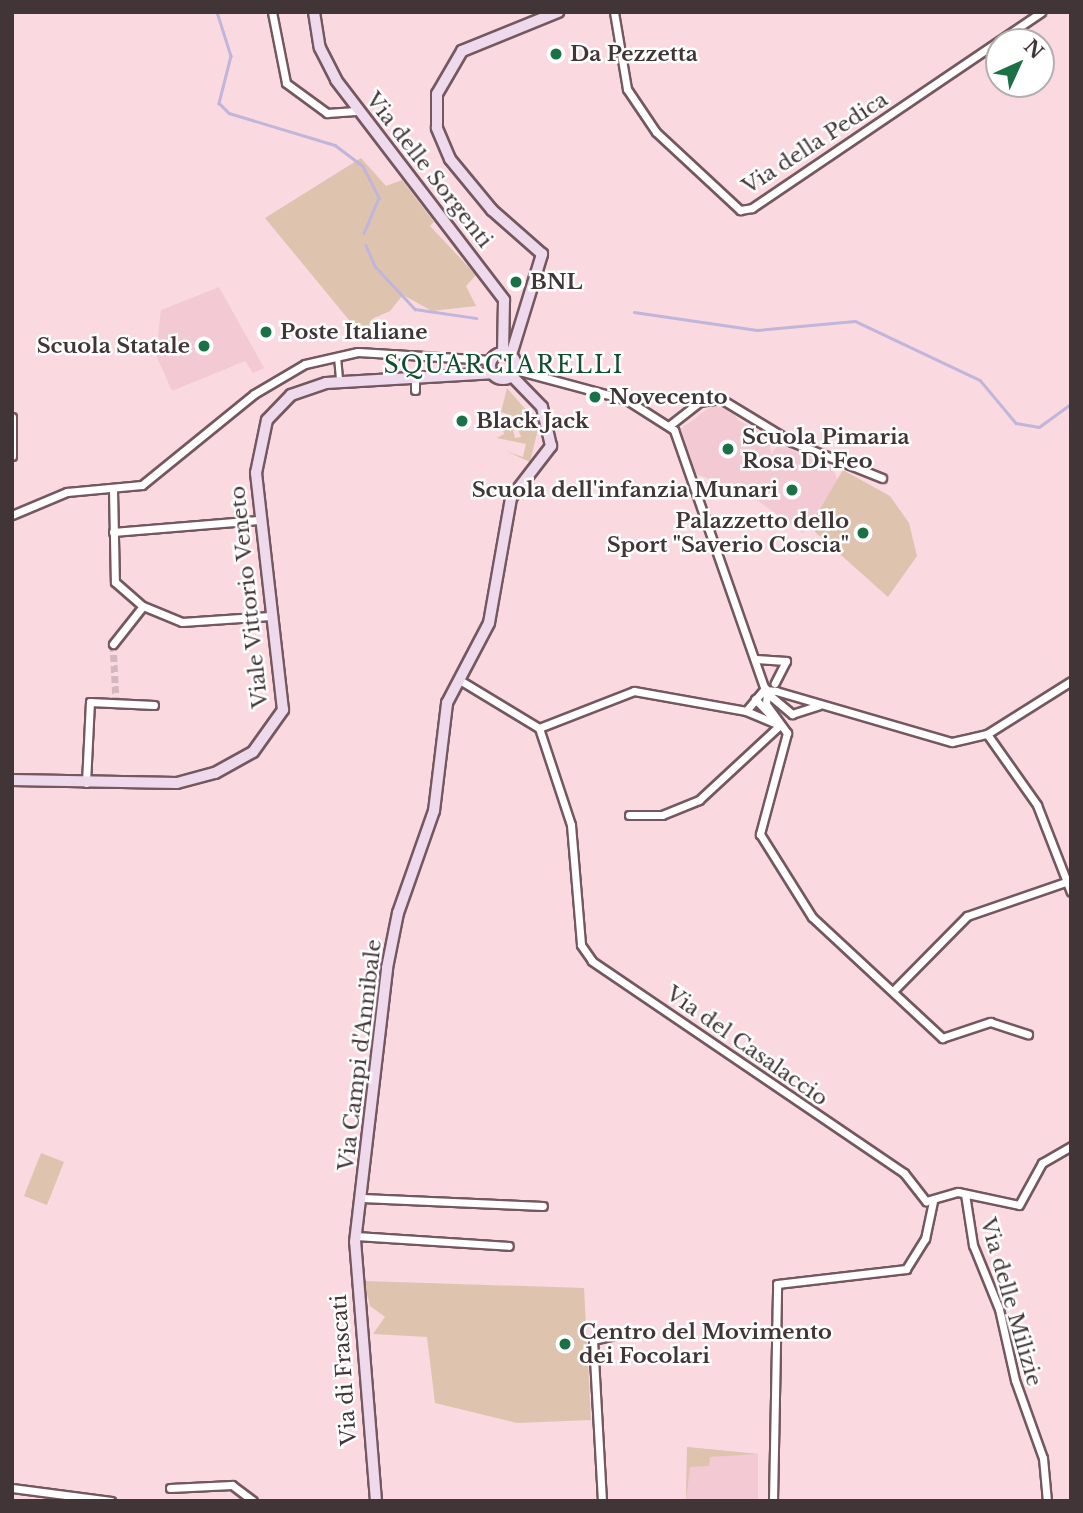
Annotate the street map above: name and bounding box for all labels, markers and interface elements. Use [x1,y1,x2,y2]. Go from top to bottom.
north arrow [985,28,1055,98]
text: N [1019,35,1048,64]
place label: Da Pezzetta [570,41,698,67]
marker: Da Pezzetta [548,46,564,62]
street label: Via delle Sorgenti [360,87,498,253]
street label: Via della Pedica [737,87,893,199]
place label: BNL [530,269,582,295]
marker: BNL [508,274,524,290]
place label: Poste Italiane [280,319,427,345]
marker: Poste Italiane [258,324,274,340]
place label: Scuola Statale [37,333,190,359]
marker: Scuola Statale [196,338,212,354]
district label: SQUARCIARELLI [385,351,623,379]
place label: Novecento [609,384,728,410]
marker: Novecento [587,389,603,405]
place label: Black Jack [476,408,589,434]
marker: Black Jack [454,413,470,429]
place label: Scuola Pimaria Rosa Di Feo [742,424,910,474]
marker: Scuola Pimaria Rosa Di Feo [720,441,736,457]
place label: Scuola dell'infanzia Munari [472,477,778,503]
marker: Scuola dell'infanzia Munari [784,482,800,498]
street label: Viale Vittorio Veneto [225,484,273,710]
place label: Palazzetto dello Sport "Saverio Coscia" [606,508,849,558]
marker: Palazzetto dello Sport "Saverio Coscia" [855,525,871,541]
street label: Via Campi d'Annibale [333,938,387,1172]
street label: Via del Casalaccio [661,981,833,1111]
street label: Via delle Milizie [975,1215,1047,1389]
street label: Via di Frascati [326,1294,362,1446]
place label: Centro del Movimento dei Focolari [579,1319,832,1369]
marker: Centro del Movimento dei Focolari [557,1336,573,1352]

